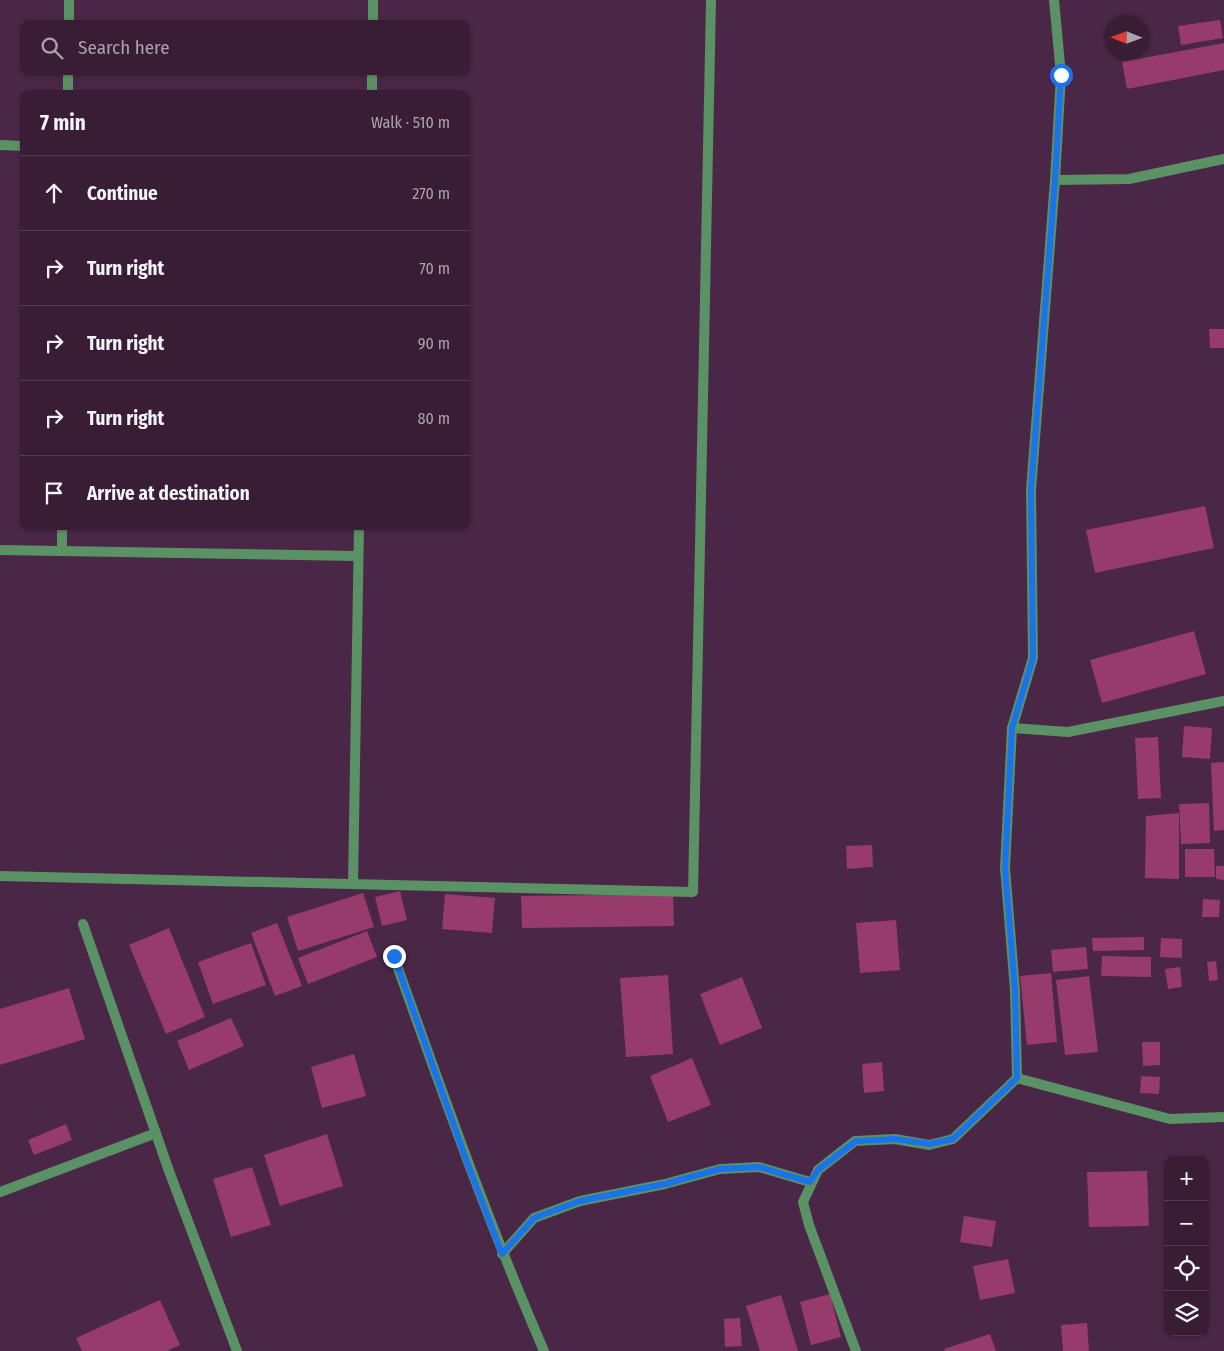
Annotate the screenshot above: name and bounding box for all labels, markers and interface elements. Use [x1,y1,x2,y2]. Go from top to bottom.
north arrow [1104,15,1149,60]
search box [20,20,470,75]
icon: search [38,34,66,62]
text: Search here [78,36,170,59]
route start [1050,64,1073,87]
text: 7 min [40,110,86,136]
text: Walk · 510 m [371,113,450,132]
icon: ahead [40,179,68,207]
text: Continue [87,182,158,205]
text: 270 m [412,184,450,203]
icon: right [40,254,68,282]
text: Turn right [87,257,164,280]
text: 70 m [419,259,450,278]
icon: right [40,329,68,357]
text: Turn right [87,332,164,355]
text: 90 m [418,334,450,353]
icon: right [40,404,68,432]
text: Turn right [87,407,164,430]
text: 80 m [418,409,450,428]
icon: arrive [40,479,68,507]
text: Arrive at destination [87,482,250,505]
route end [383,945,406,968]
map controls [1164,1156,1209,1336]
button: + [1164,1156,1209,1201]
button: − [1164,1201,1209,1246]
button: locate [1164,1246,1209,1291]
button: layers [1164,1291,1209,1336]

